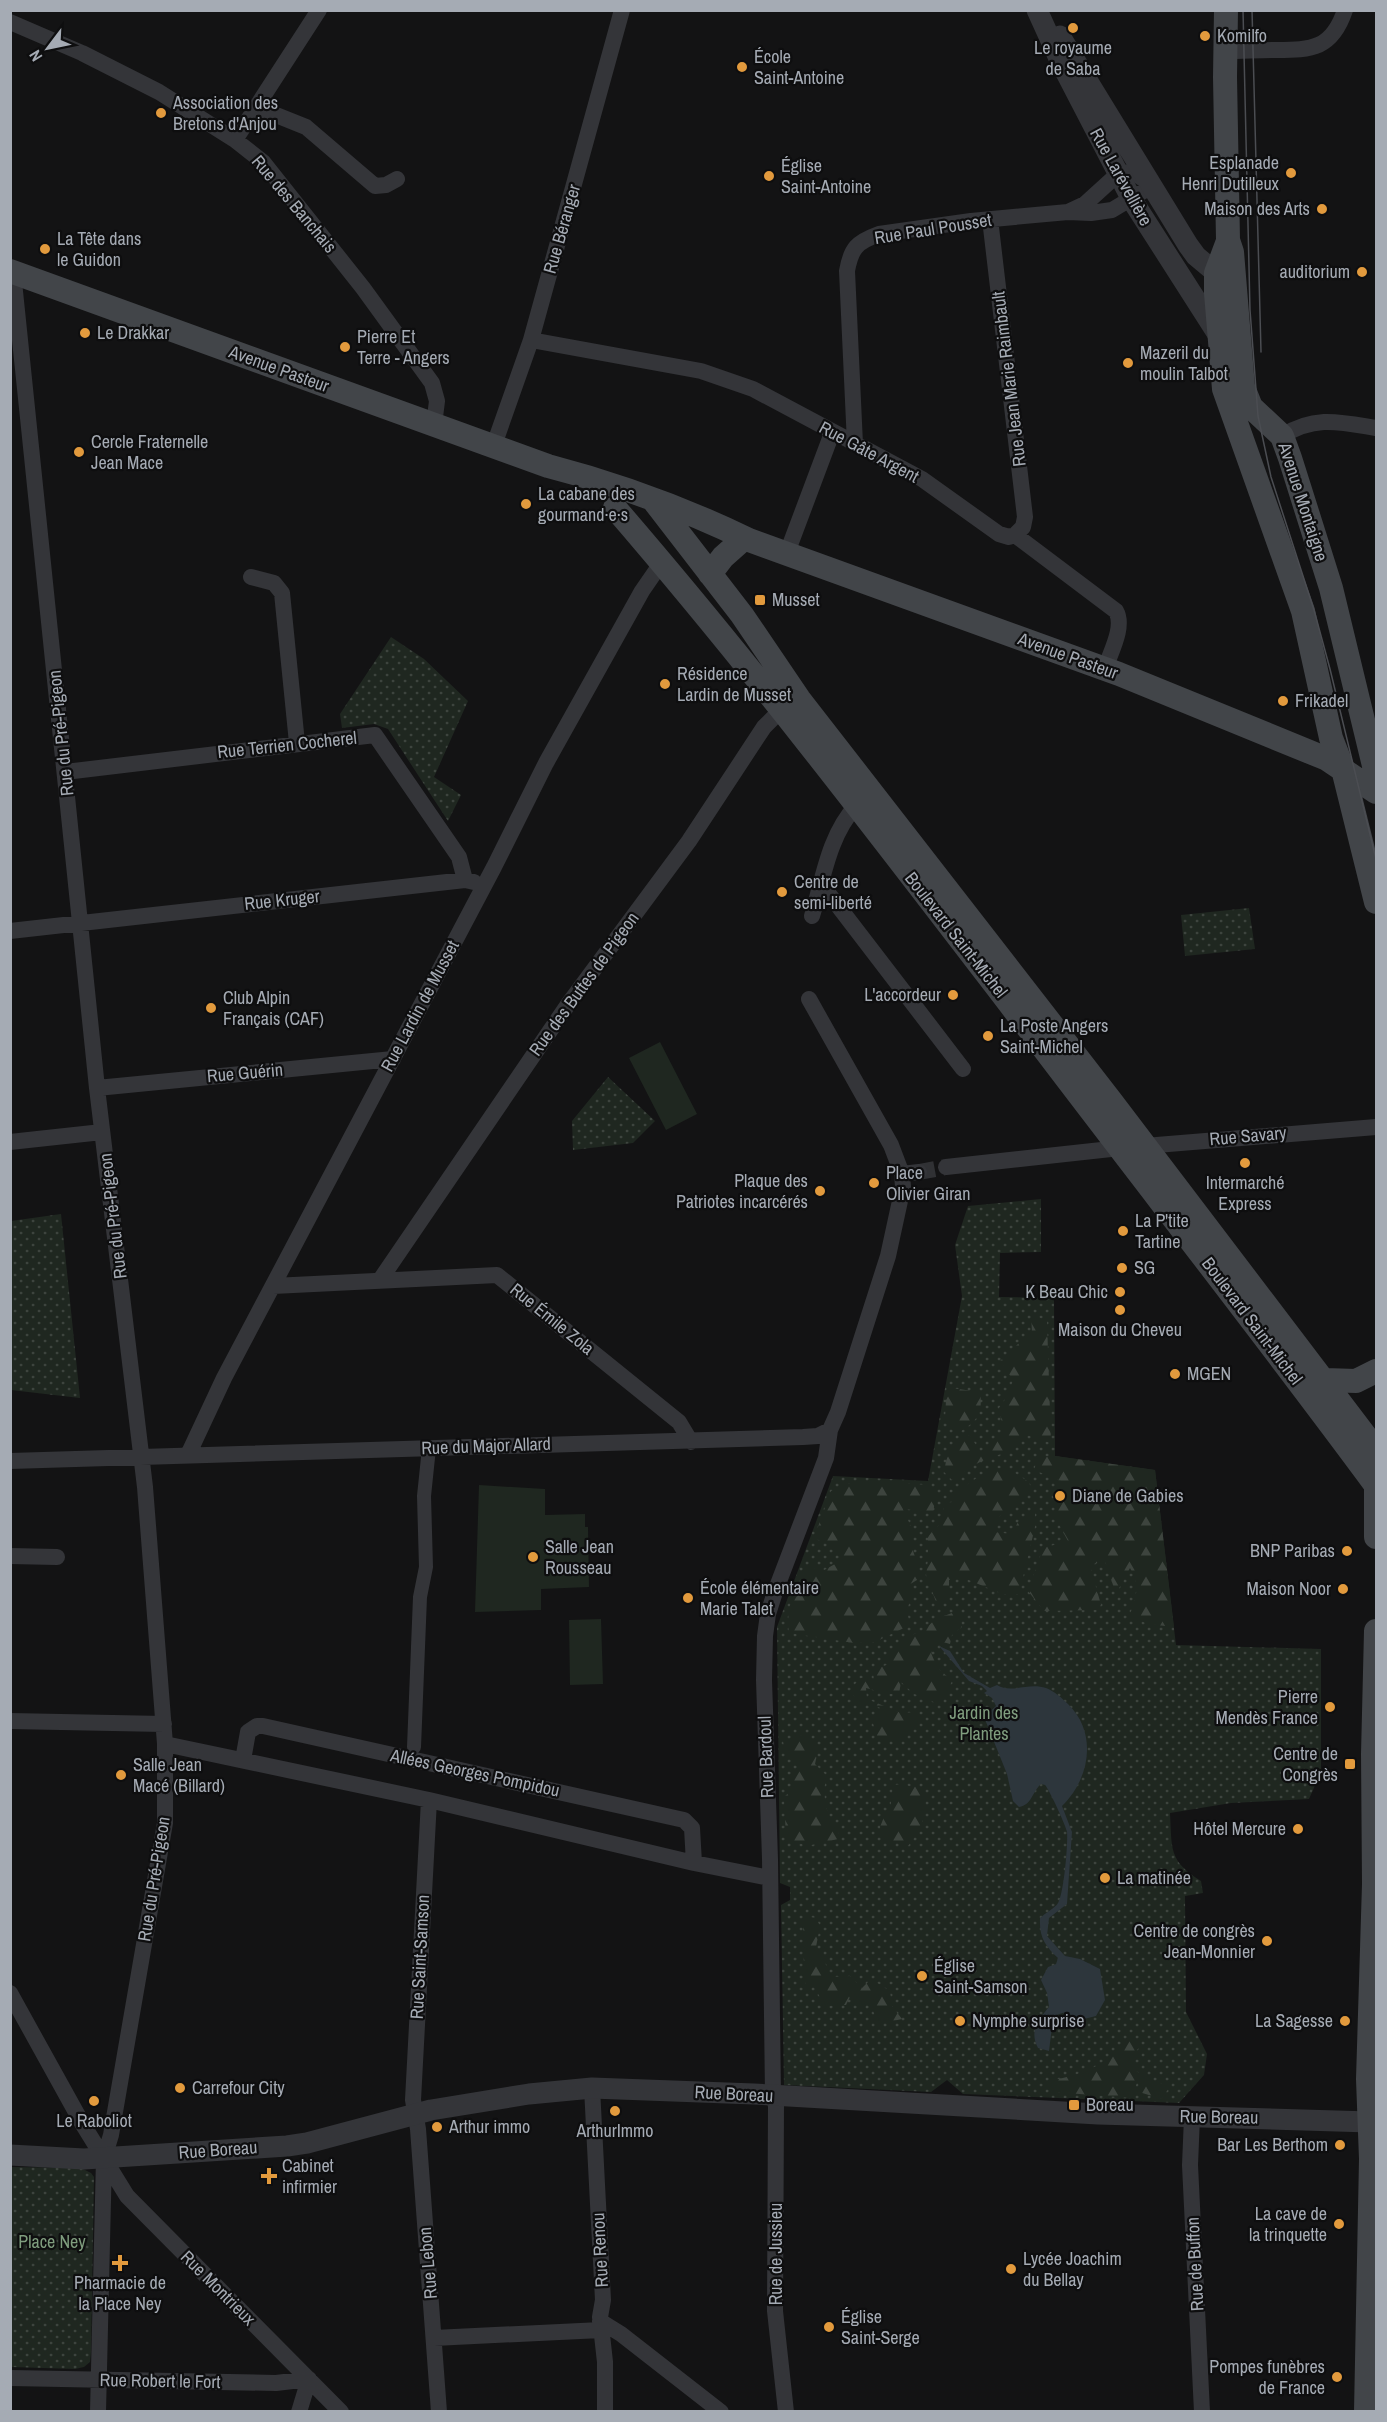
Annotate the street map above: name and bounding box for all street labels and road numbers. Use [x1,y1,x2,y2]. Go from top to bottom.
street label: Rue Larévellière [1084,123,1159,230]
street label: Rue des Banchais [246,149,343,258]
street label: Rue Béranger [537,181,586,276]
street label: Rue Paul Pousset [873,207,993,250]
street label: Rue Jean Marie Raimbault [985,290,1032,468]
street label: Avenue Pasteur [225,339,333,398]
street label: Rue Gâte Argent [815,415,924,488]
street label: Avenue Montaigne [1272,438,1334,565]
street label: Avenue Pasteur [1014,626,1122,685]
street label: Rue du Pré-Pigeon [41,669,80,797]
street label: Rue Terrien Cocherel [216,725,358,764]
street label: Boulevard Saint-Michel [899,867,1013,1003]
street label: Rue Kruger [243,883,321,916]
street label: Rue des Buttes de Pigeon [523,907,644,1061]
street label: Rue Lardin de Musset [374,936,465,1076]
street label: Rue Guérin [206,1057,284,1088]
street label: Rue Savary [1208,1120,1288,1151]
street label: Rue du Pré-Pigeon [92,1152,133,1280]
street label: Boulevard Saint-Michel [1196,1252,1309,1389]
street label: Rue Émile Zola [505,1277,600,1360]
street label: Rue du Major Allard [421,1431,551,1460]
street label: Rue Bardoul [752,1716,779,1798]
street label: Allées Georges Pompidou [387,1742,562,1803]
street label: Rue du Pré-Pigeon [131,1815,176,1943]
street label: Rue Saint-Samson [404,1894,435,2020]
street label: Rue Boreau [694,2079,774,2108]
street label: Rue Boreau [1179,2103,1259,2130]
street label: Rue Boreau [178,2134,258,2165]
street label: Rue de Jussieu [763,2203,788,2305]
street label: Rue Renou [585,2212,614,2288]
street label: Rue de Buffon [1180,2216,1209,2312]
street label: Rue Lebon [412,2226,443,2300]
street label: Rue Montrieux [175,2245,262,2331]
street label: Rue Robert le Fort [99,2367,221,2394]

